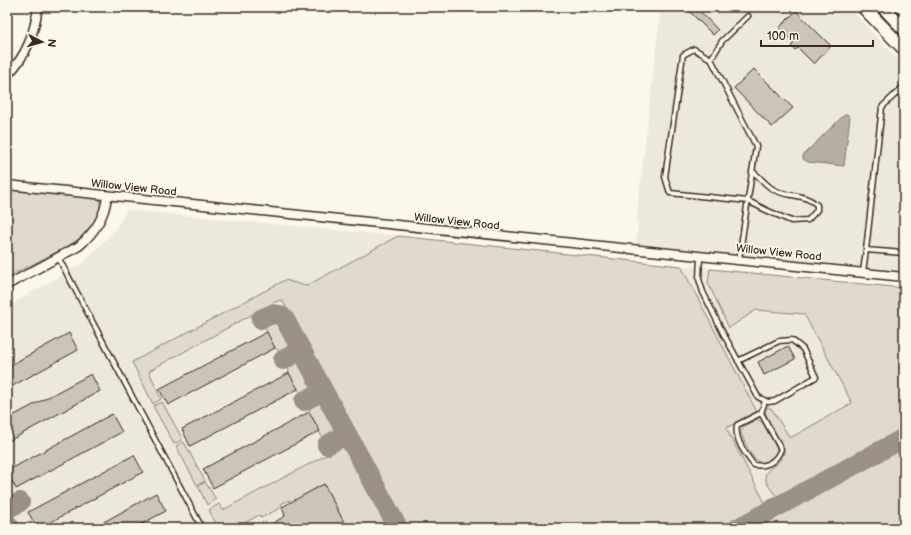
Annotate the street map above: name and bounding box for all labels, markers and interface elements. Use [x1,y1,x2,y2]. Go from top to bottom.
north arrow [22,22,62,62]
scale bar [761,22,873,48]
text: 100 m [767,29,799,44]
text: N [45,38,58,48]
street label: Willow View Road [91,177,177,198]
street label: Willow View Road [414,211,500,232]
street label: Willow View Road [736,242,822,263]

